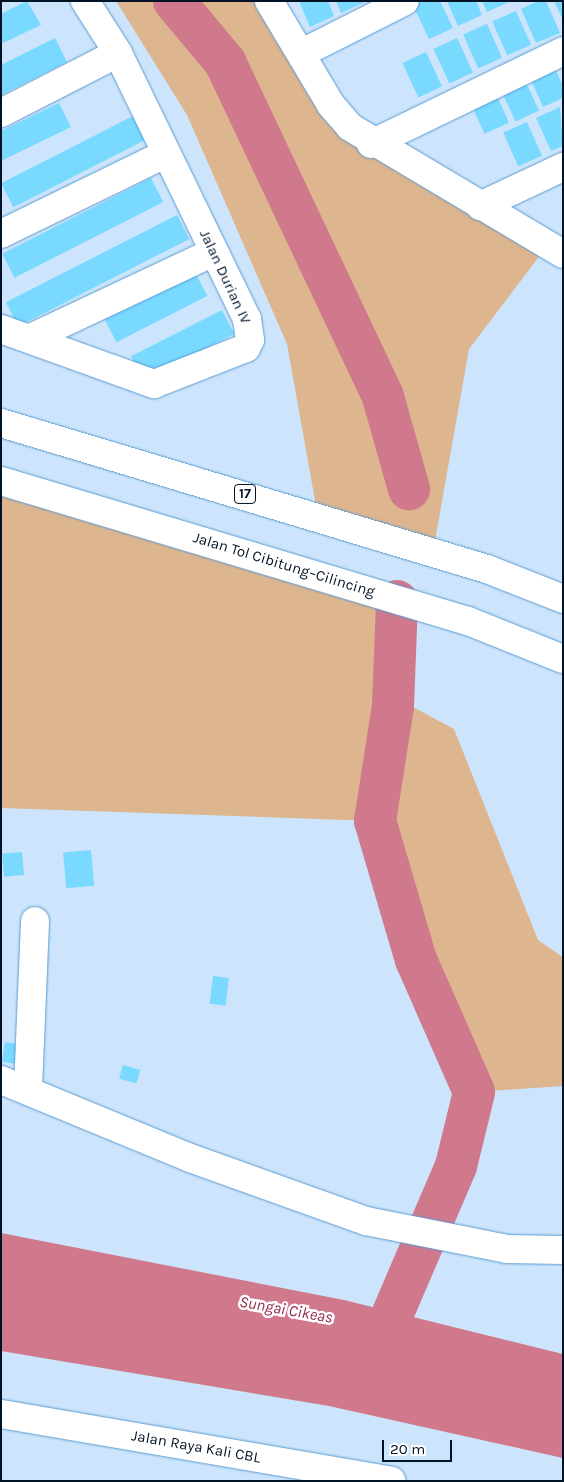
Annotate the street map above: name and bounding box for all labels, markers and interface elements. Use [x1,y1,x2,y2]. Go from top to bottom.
street label: Jalan Durian IV [195,227,255,327]
road number: 17 [234,482,256,506]
street label: Jalan Tol Cibitung–Cilincing [191,529,377,601]
water label: Sungai Cikeas [238,1292,334,1328]
street label: Jalan Raya Kali CBL [130,1427,262,1467]
scale bar [384,1430,454,1462]
text: 20 m [390,1440,425,1458]

